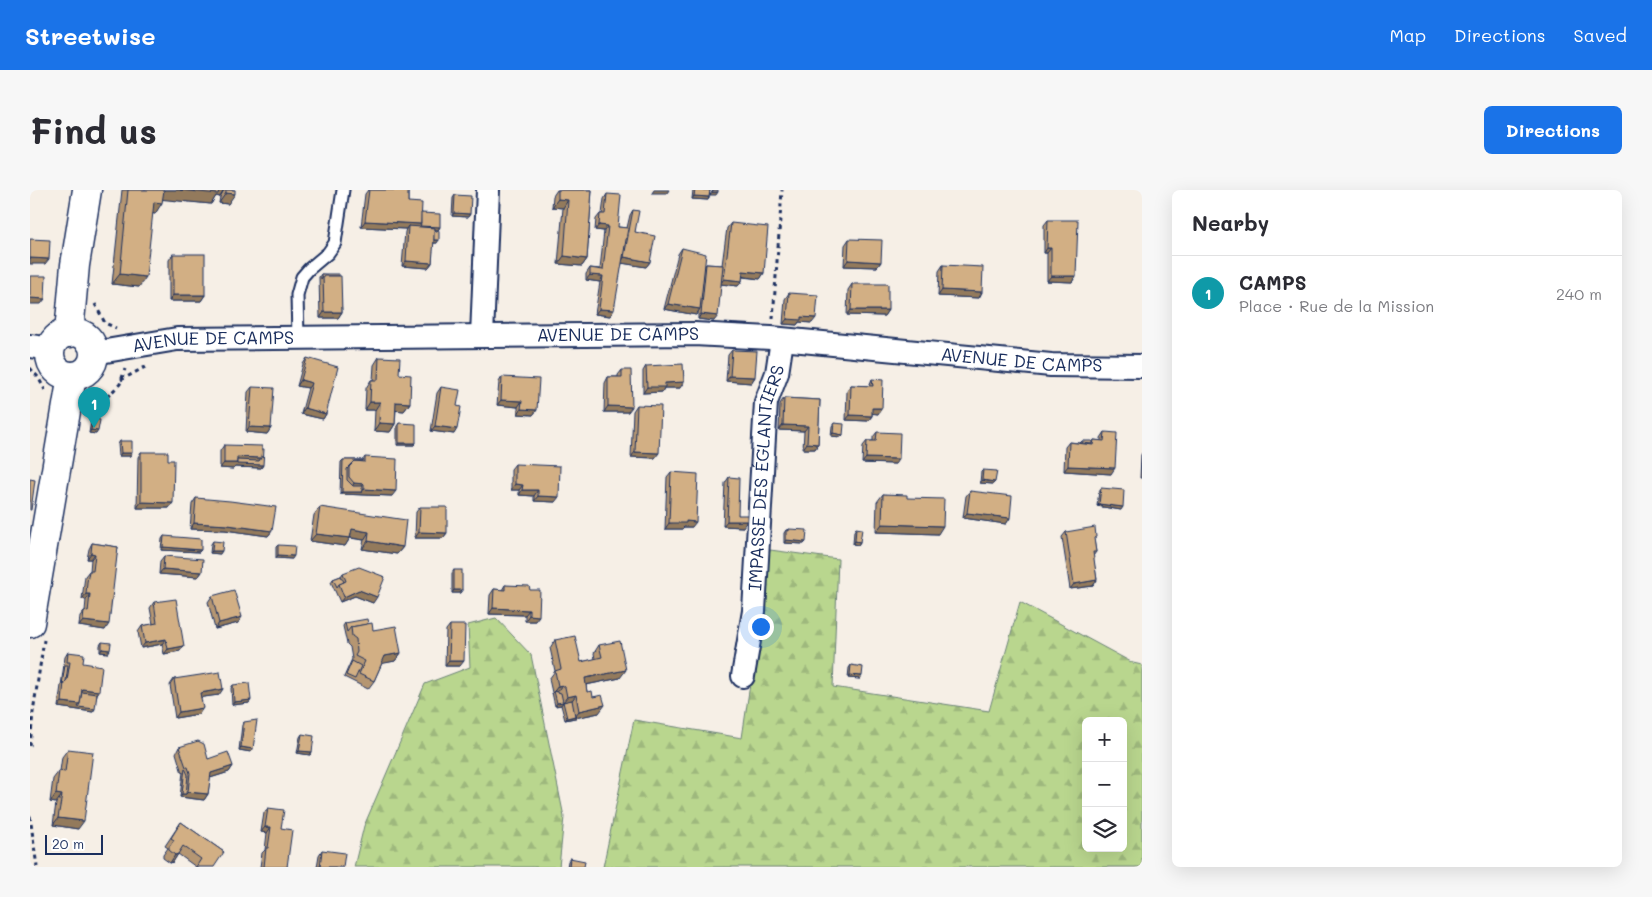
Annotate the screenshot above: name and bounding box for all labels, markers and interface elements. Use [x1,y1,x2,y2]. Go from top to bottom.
text: Streetwise [25,20,155,51]
text: Map [1389,23,1426,47]
text: Directions [1454,23,1546,47]
text: Saved [1574,23,1627,47]
button: Directions [1484,106,1622,154]
text: Find us [30,107,157,153]
text: Nearby [1192,209,1269,236]
text: CAMPS [1239,270,1307,295]
text: 1 [1204,283,1212,304]
text: 240 m [1556,283,1602,304]
text: Place · Rue de la Mission [1239,295,1434,316]
street label: AVENUE DE CAMPS [536,321,699,347]
street label: AVENUE DE CAMPS [130,325,294,357]
street label: AVENUE DE CAMPS [940,341,1103,377]
street label: IMPASSE DES ÉGLANTIERS [742,363,789,592]
pin: 1 [78,387,110,428]
your location [748,614,774,640]
map controls [1082,717,1127,852]
button: + [1082,717,1127,762]
button: − [1082,762,1127,807]
button: layers [1082,807,1127,852]
scale bar [45,832,102,855]
text: 20 m [52,834,84,853]

